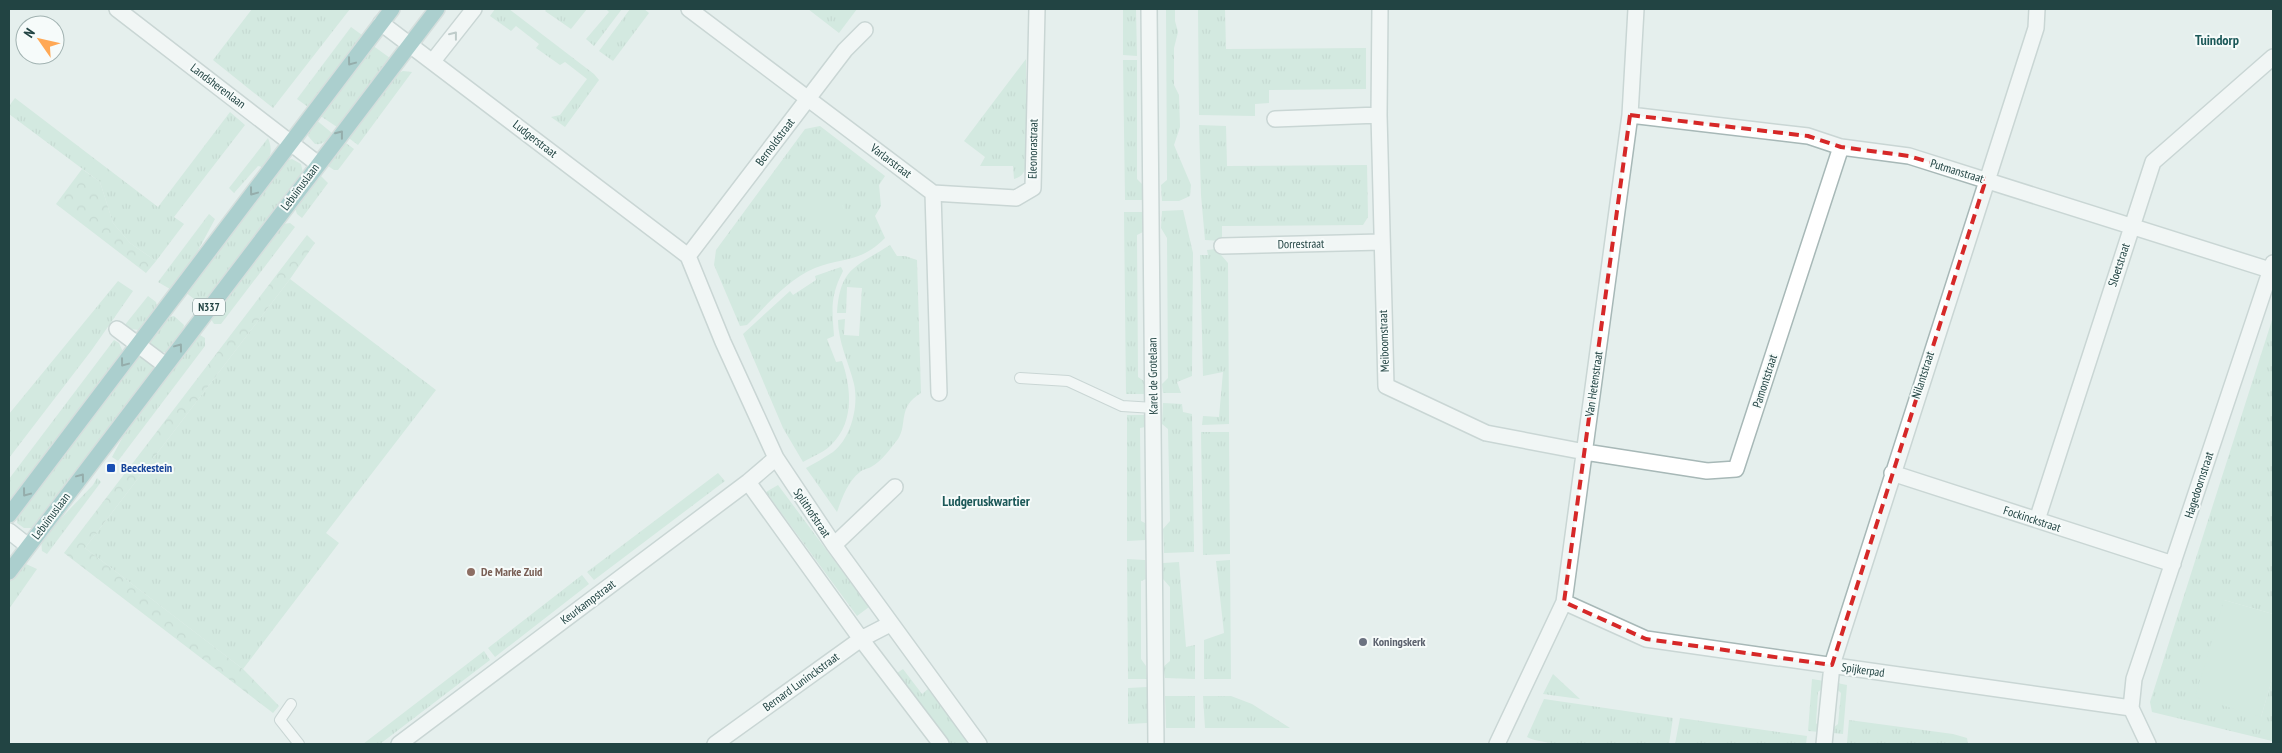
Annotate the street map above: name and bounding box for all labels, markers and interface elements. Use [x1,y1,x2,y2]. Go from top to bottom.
north arrow [15,15,65,65]
text: N [20,25,39,41]
district label: Tuindorp [2195,31,2239,49]
one-way arrow [448,32,456,41]
one-way arrow [349,56,357,65]
street label: Landsherenlaan [188,60,249,111]
street label: Bernoldstraat [752,114,798,169]
street label: Ludgerstraat [510,117,561,161]
street label: Eleonorastraat [1024,118,1041,179]
one-way arrow [335,131,343,140]
street label: Varlarstraat [867,140,915,181]
street label: Putmanstraat [1929,155,1986,186]
street label: Lebuïnuslaan [277,160,322,213]
one-way arrow [251,186,259,195]
street label: Dorrestraat [1278,236,1325,251]
street label: Sloetstraat [2104,241,2133,289]
road number: N337 [193,298,225,316]
street label: Meiboomstraat [1375,309,1392,372]
street label: Karel de Grotelaan [1144,337,1161,415]
one-way arrow [173,344,181,353]
street label: Nilantstraat [1908,349,1937,400]
street label: Van Hetenstraat [1581,350,1606,419]
street label: Pamontstraat [1749,352,1780,409]
one-way arrow [121,357,129,366]
street label: Hagedoornstraat [2181,449,2217,520]
place label: Beeckestein [121,460,172,475]
marker: Beeckestein [105,462,117,474]
one-way arrow [75,474,83,483]
street label: Splithofstraat [791,485,835,541]
one-way arrow [23,487,31,496]
street label: Lebuïnuslaan [28,489,73,542]
district label: Ludgeruskwartier [942,492,1031,510]
street label: Fockinckstraat [2002,502,2063,535]
place label: De Marke Zuid [481,564,542,579]
marker: De Marke Zuid [465,566,477,578]
street label: Keurkampstraat [557,576,619,627]
place label: Koningskerk [1373,634,1426,649]
marker: Koningskerk [1357,636,1369,648]
street label: Bernard Luninckstraat [760,648,842,714]
street label: Spijkerpad [1840,659,1886,680]

